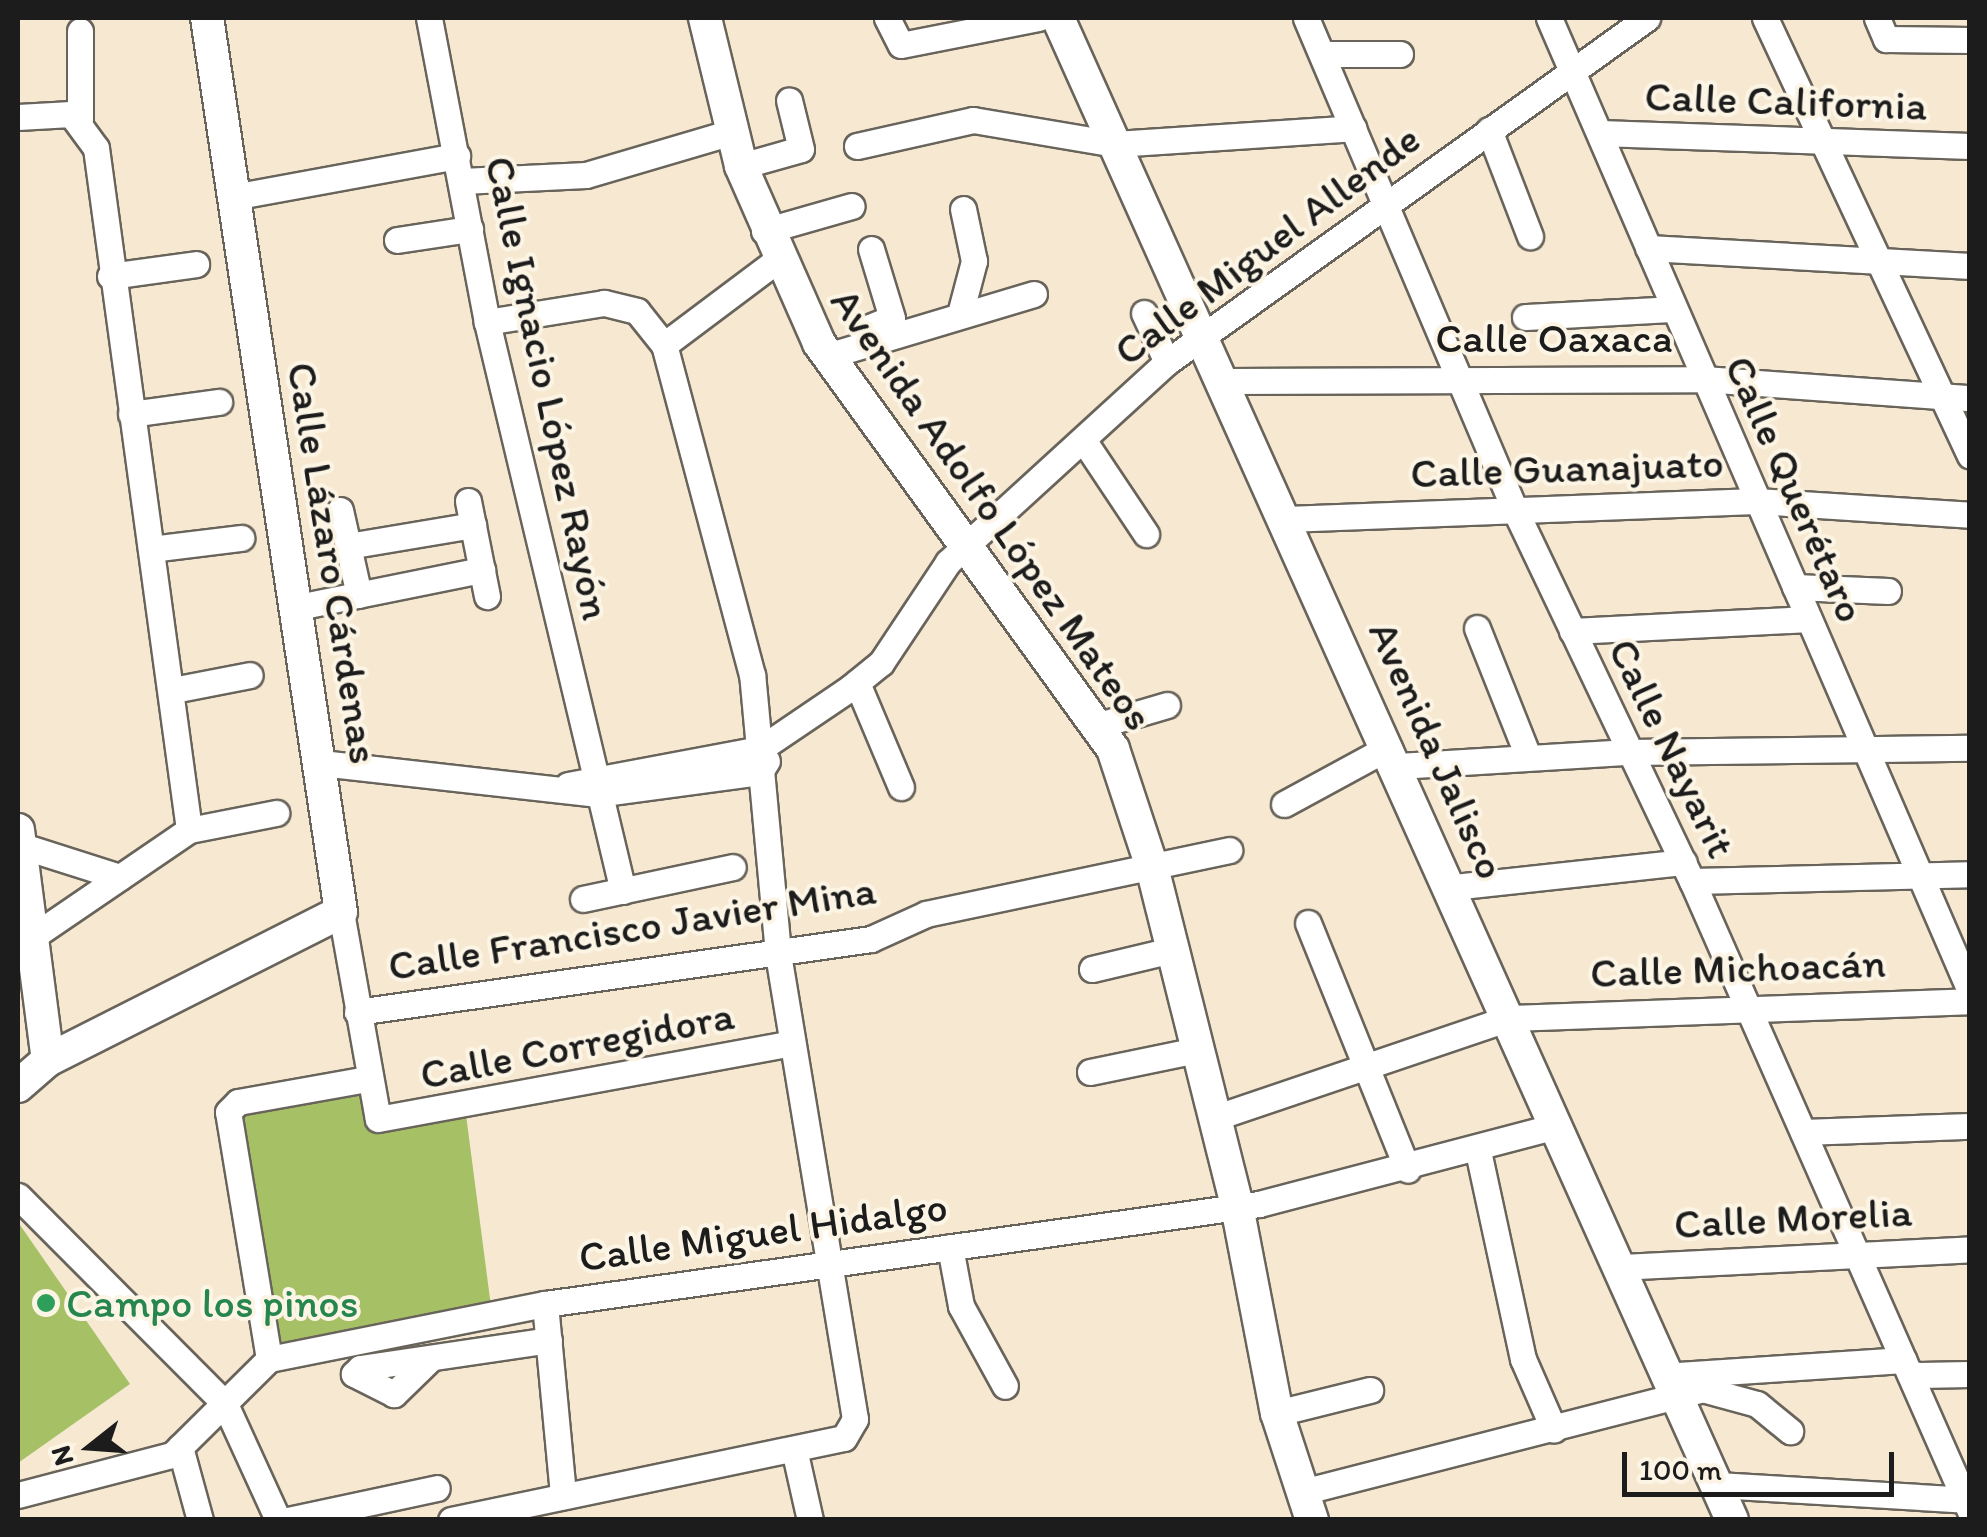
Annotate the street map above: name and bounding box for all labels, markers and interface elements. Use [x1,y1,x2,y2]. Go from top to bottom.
street label: Calle California [1644,71,1928,131]
street label: Calle Miguel Allende [1104,114,1430,376]
street label: Calle Ignacio López Rayón [475,154,621,622]
street label: Avenida Adolfo López Mateos [820,279,1164,739]
street label: Calle Oaxaca [1436,313,1672,363]
street label: Calle Querétaro [1713,347,1877,631]
street label: Calle Lázaro Cárdenas [276,359,390,767]
street label: Calle Guanajuato [1410,437,1724,499]
street label: Avenida Jalisco [1358,613,1516,887]
street label: Calle Nayarit [1598,632,1746,864]
street label: Calle Francisco Javier Mina [387,865,877,991]
street label: Calle Michoacán [1589,938,1887,998]
street label: Calle Corregidora [417,990,737,1100]
street label: Calle Miguel Hidalgo [576,1181,950,1283]
street label: Calle Morelia [1673,1187,1913,1249]
place label: Campo los pinos [66,1278,359,1328]
marker: Campo los pinos [35,1292,57,1314]
north arrow [40,1397,140,1497]
scale bar [1627,1432,1900,1494]
text: N [42,1442,80,1470]
text: 100 m [1639,1451,1722,1488]

